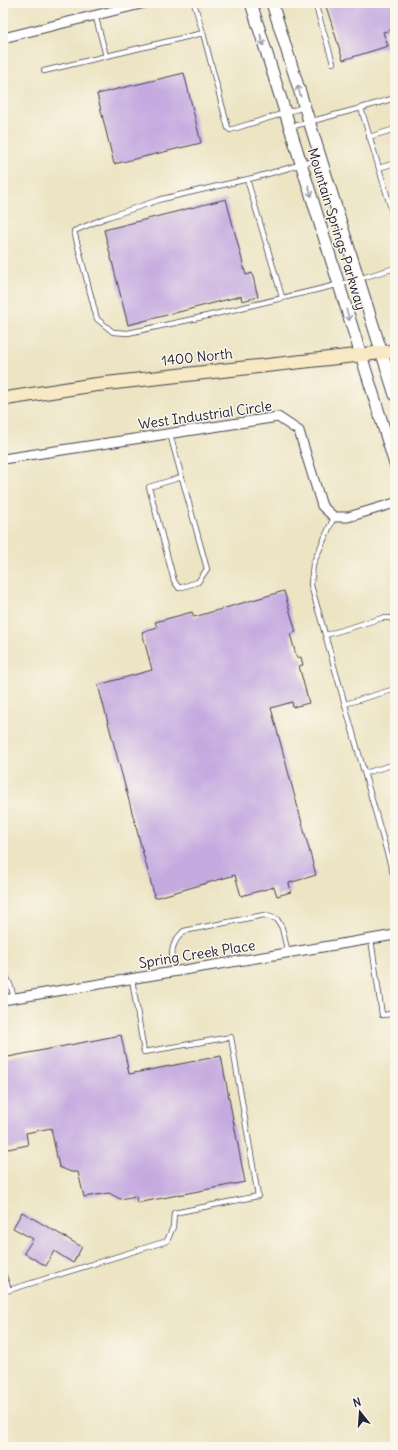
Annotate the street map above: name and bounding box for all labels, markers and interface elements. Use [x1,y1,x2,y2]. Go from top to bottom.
one-way arrow [259,34,267,46]
one-way arrow [295,84,302,97]
street label: Mountain Springs Parkway [304,146,370,312]
one-way arrow [307,184,314,197]
one-way arrow [345,309,353,321]
street label: 1400 North [161,344,233,370]
street label: West Industrial Circle [137,397,273,433]
street label: Spring Creek Place [137,936,257,972]
north arrow [340,1392,380,1432]
text: N [351,1395,363,1410]

